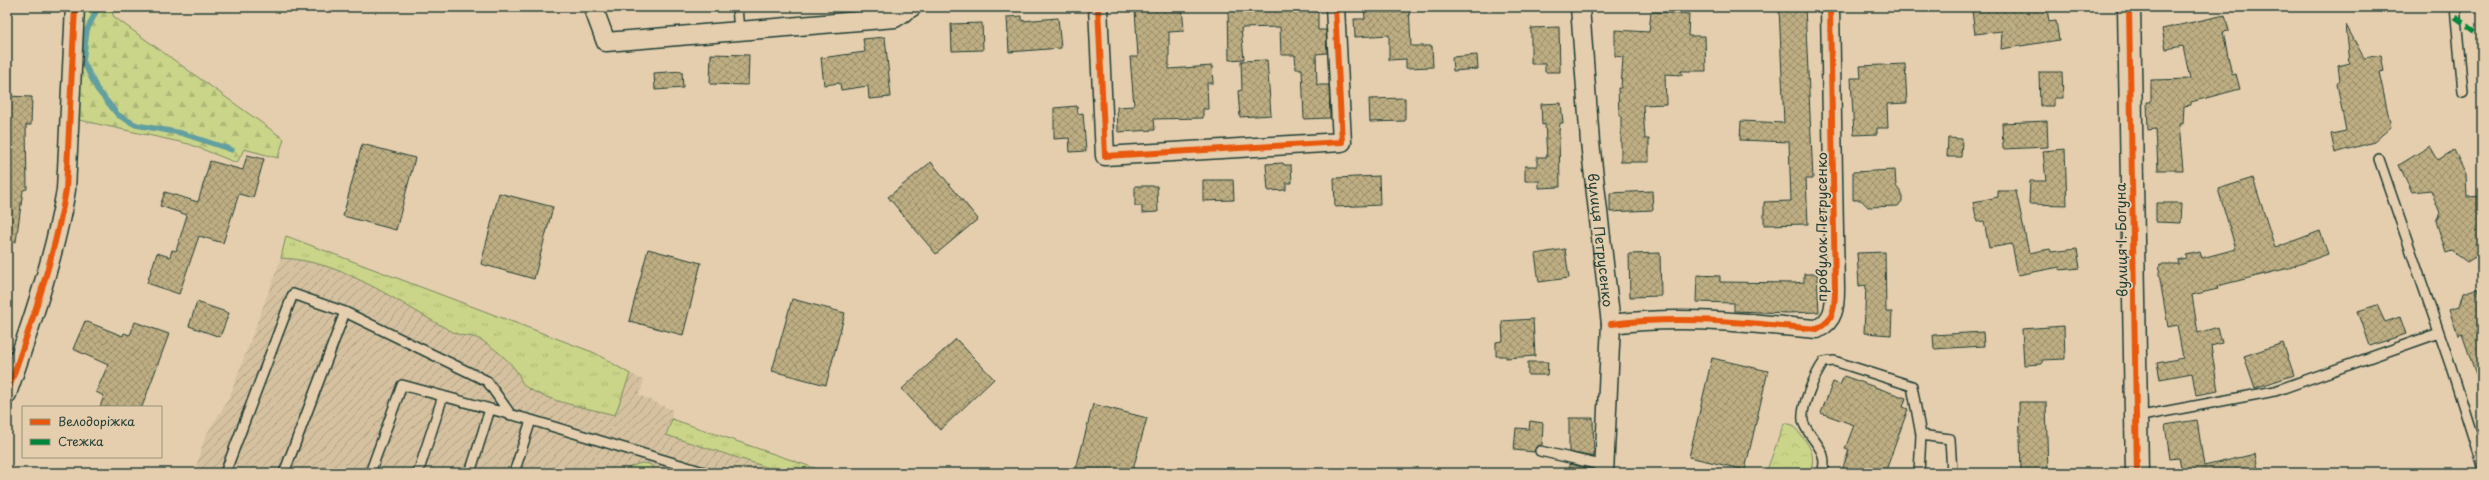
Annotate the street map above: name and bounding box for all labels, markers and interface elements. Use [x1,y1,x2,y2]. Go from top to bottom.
street label: провулок Петрусенко [1811,152,1832,302]
street label: вулиця Петрусенко [1583,172,1619,308]
street label: вулиця І. Богуна [2109,182,2132,297]
legend [22,406,162,458]
text: Велодоріжка [58,412,135,430]
text: Стежка [58,432,104,450]

